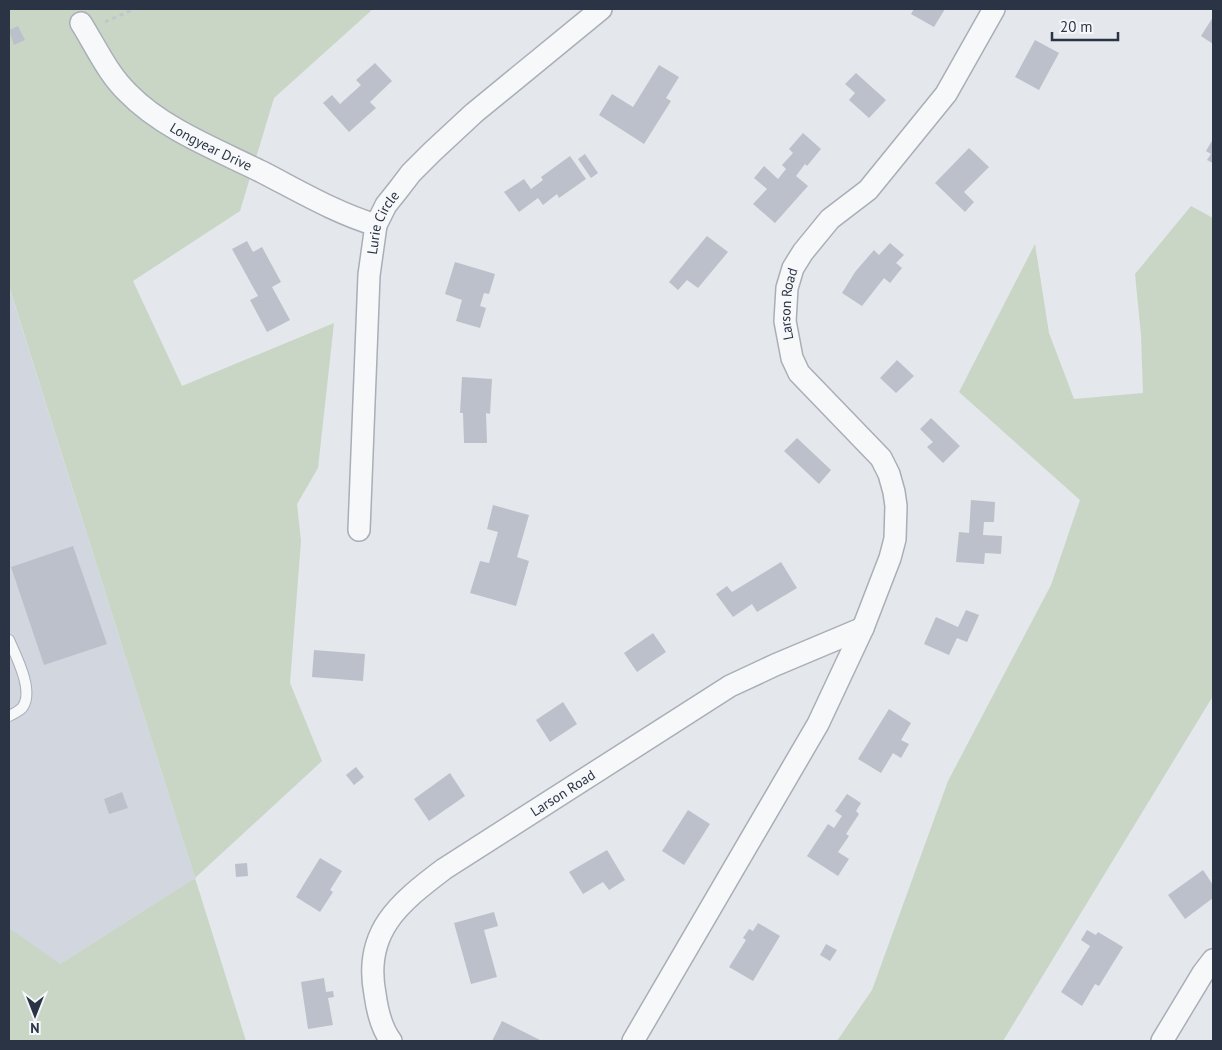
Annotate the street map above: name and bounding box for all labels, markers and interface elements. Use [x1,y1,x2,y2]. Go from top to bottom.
scale bar [1052,10,1118,42]
text: 20 m [1060,17,1093,36]
street label: Longyear Drive [167,119,255,175]
street label: Lurie Circle [363,187,403,256]
street label: Larson Road [776,266,802,342]
street label: Larson Road [527,766,598,820]
north arrow [10,990,60,1040]
text: N [30,1019,40,1037]

